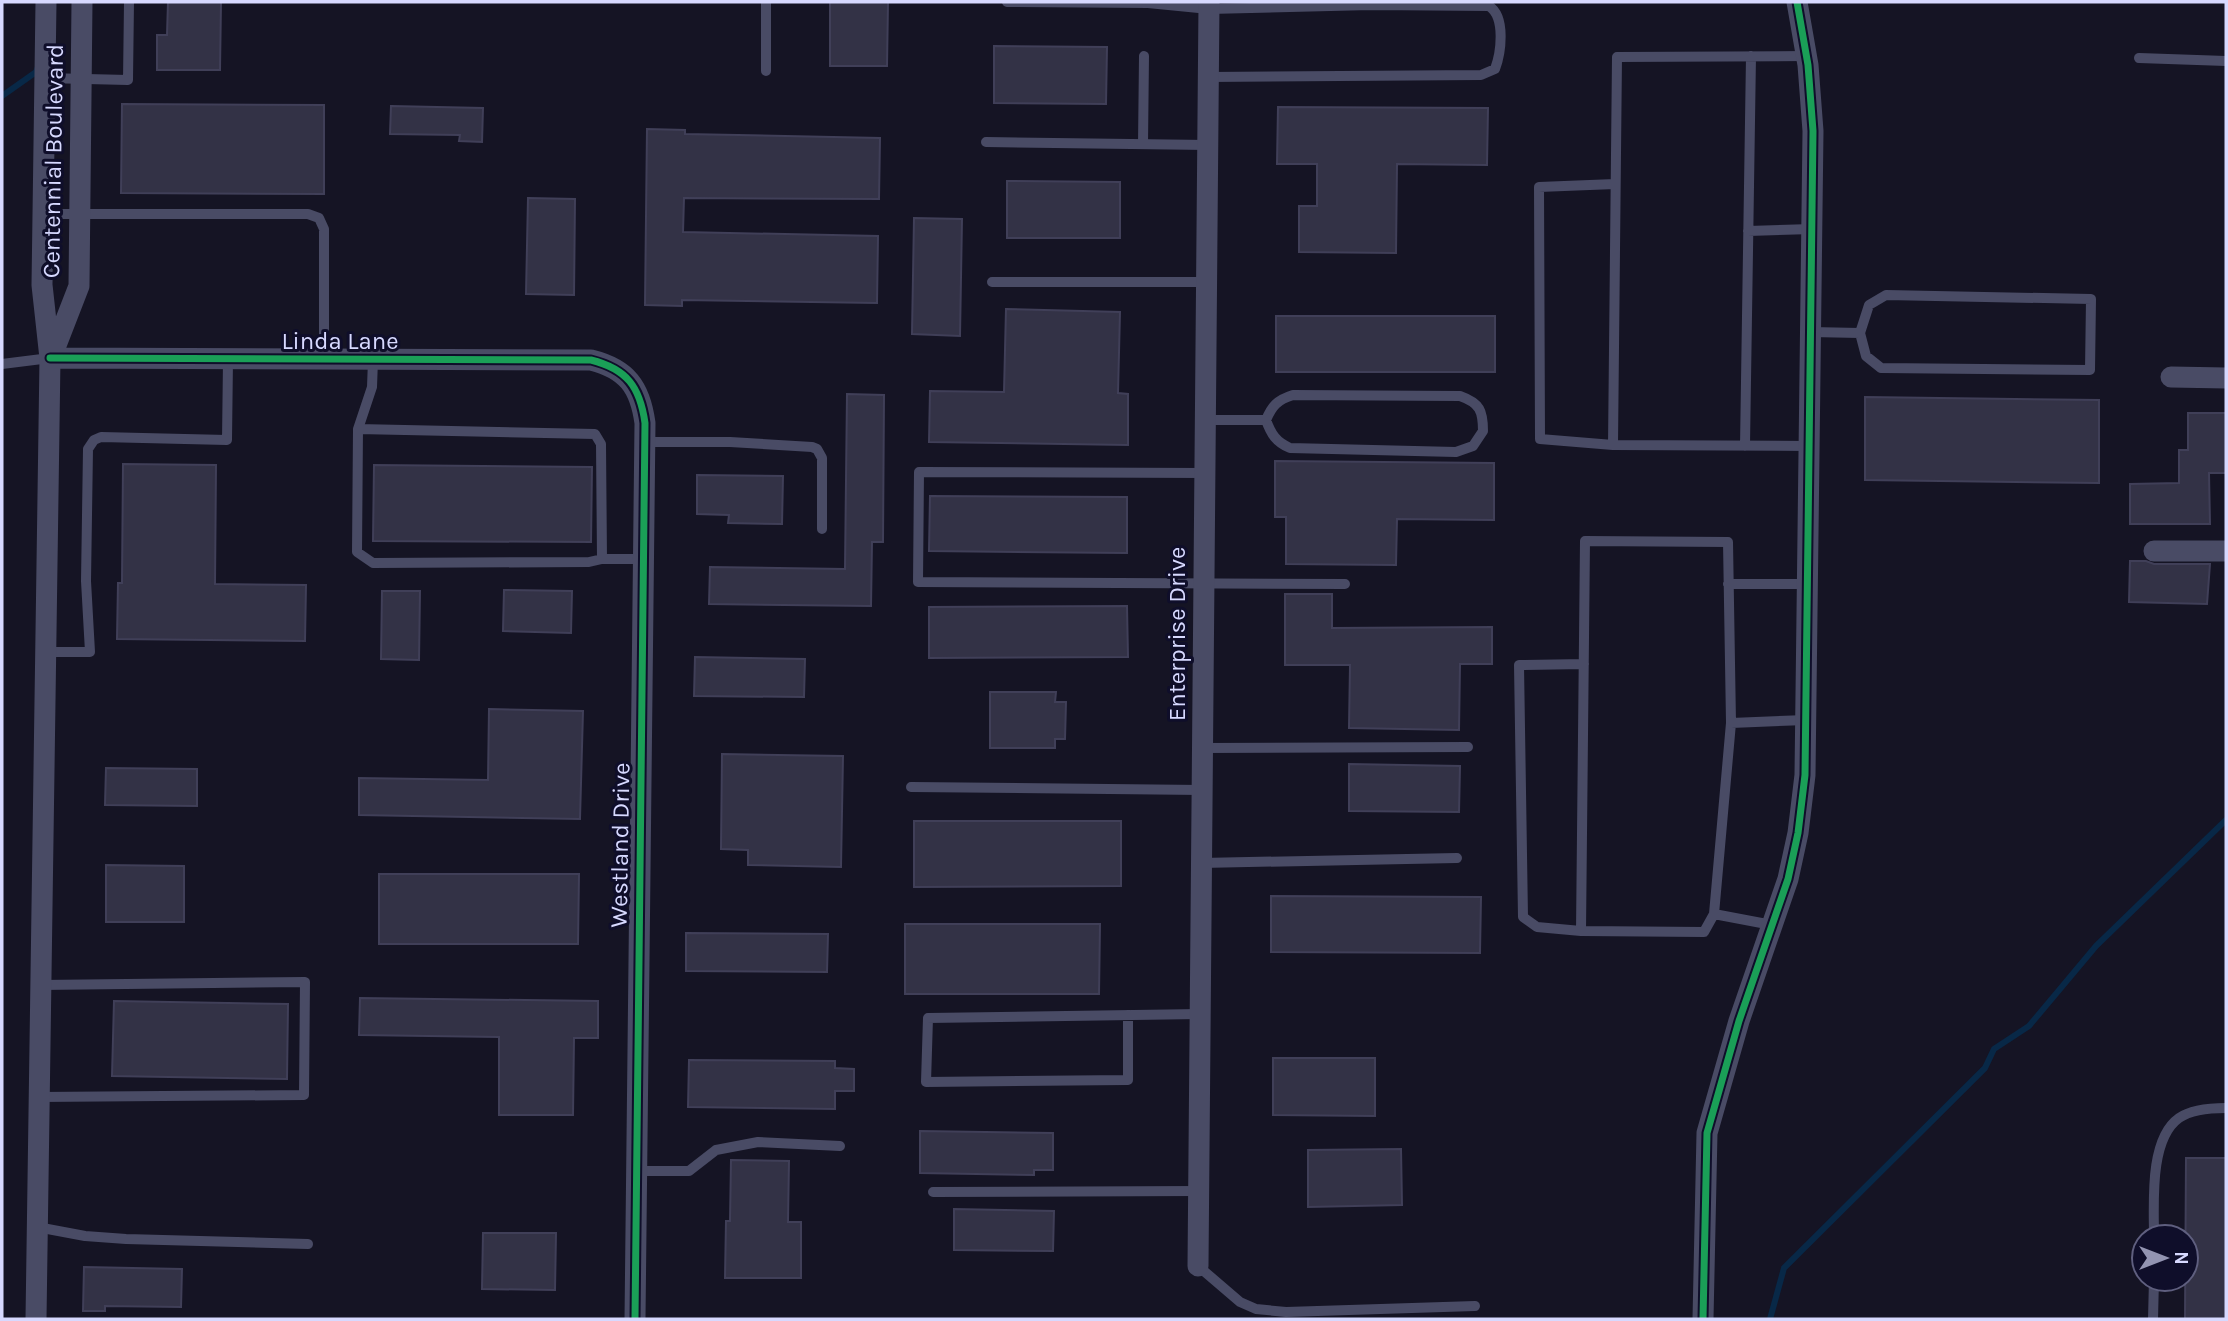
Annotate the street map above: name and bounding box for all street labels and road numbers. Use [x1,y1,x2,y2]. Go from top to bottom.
street label: Centennial Boulevard [37,44,69,278]
street label: Linda Lane [281,327,399,355]
street label: Enterprise Drive [1163,547,1191,721]
street label: Westland Drive [605,762,635,928]

